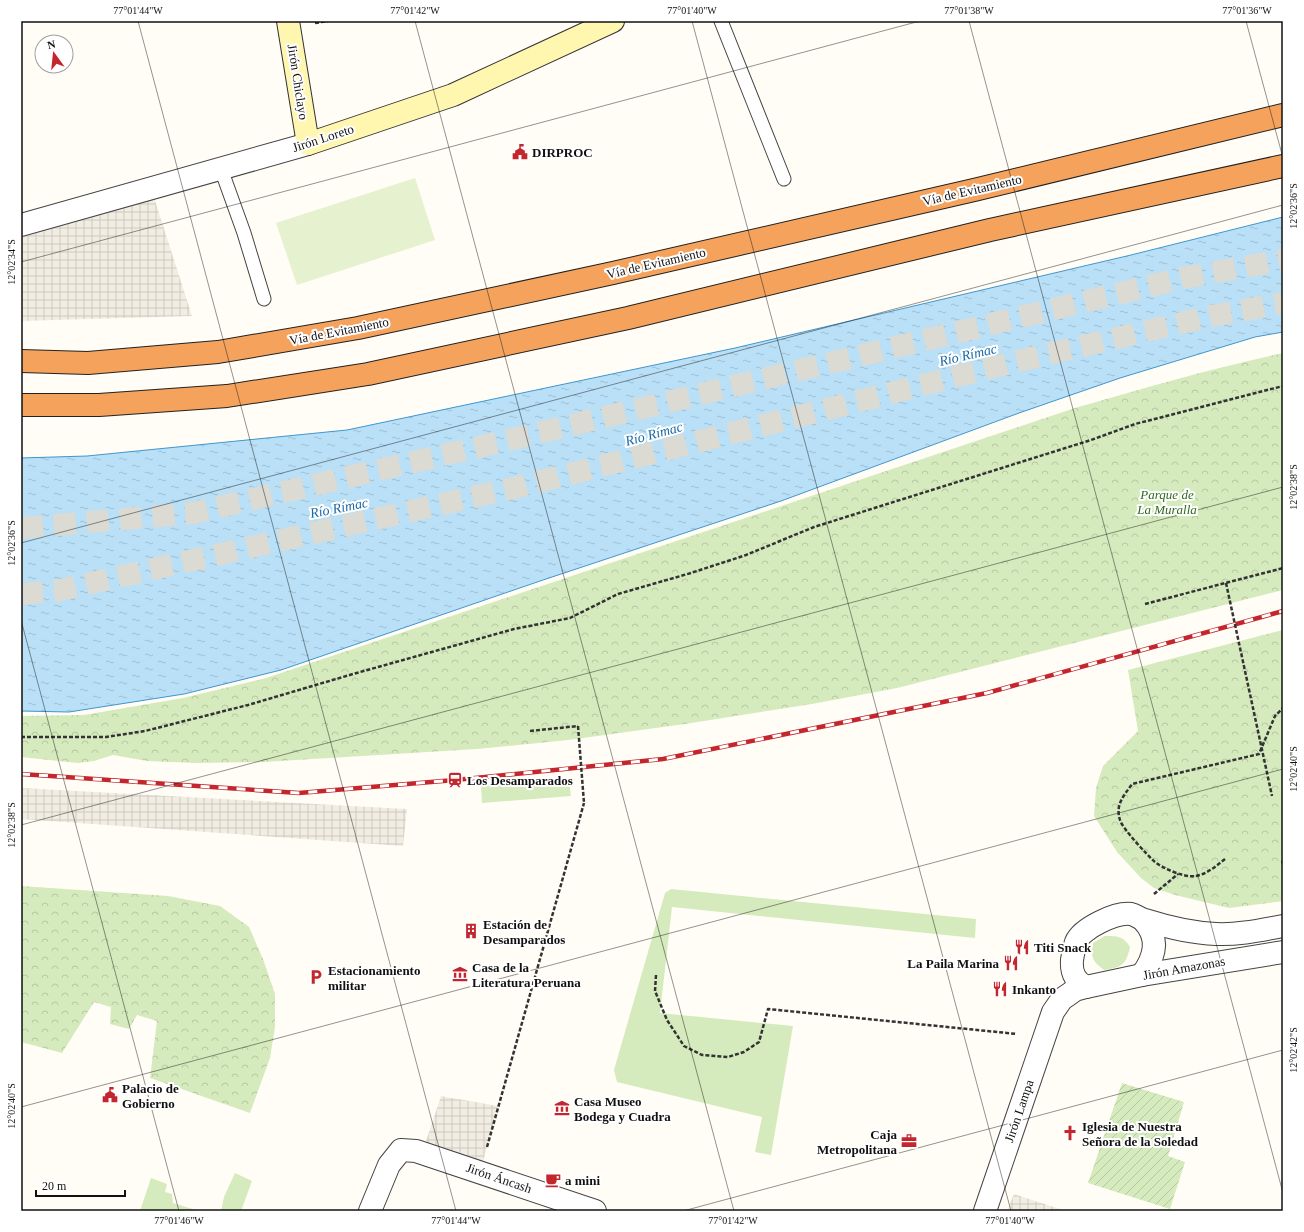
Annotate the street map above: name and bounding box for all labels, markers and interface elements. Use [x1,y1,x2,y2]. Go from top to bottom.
text: 77°01'44"W [113,5,163,16]
text: 77°01'42"W [390,5,440,16]
text: 77°01'40"W [667,5,717,16]
text: 77°01'38"W [944,5,994,16]
text: 77°01'36"W [1222,5,1272,16]
north arrow [34,34,74,74]
text: N [46,38,57,51]
street label: Jirón Chiclayo [285,43,311,121]
street label: Jirón Loreto [290,121,356,155]
public building icon: DIRPROC [511,143,529,161]
place label: DIRPROC [532,145,593,160]
street label: Vía de Evitamiento [921,171,1023,209]
text: 12°02'36"S [1288,183,1299,229]
text: 12°02'34"S [6,239,17,285]
street label: Vía de Evitamiento [605,244,707,282]
street label: Vía de Evitamiento [288,314,390,348]
water label: Río Rímac [937,341,999,369]
water label: Río Rímac [623,419,685,449]
text: 12°02'38"S [1288,464,1299,510]
park label: Parque de La Muralla [1136,487,1197,517]
water label: Río Rímac [308,495,370,521]
text: 12°02'36"S [6,520,17,566]
text: 12°02'40"S [1288,746,1299,792]
station icon: Los Desamparados [446,771,464,789]
place label: Los Desamparados [467,773,573,788]
text: 12°02'38"S [6,802,17,848]
place label: Estación de Desamparados [483,917,565,947]
building icon: Estación de Desamparados [462,922,480,940]
restaurant icon: Titi Snack [1013,938,1031,956]
place label: Titi Snack [1034,940,1092,955]
street label: Jirón Amazonas [1142,953,1226,983]
restaurant icon: La Paila Marina [1002,954,1020,972]
place label: La Paila Marina [907,956,999,971]
place label: Casa de la Literatura Peruana [472,960,581,990]
place label: Estacionamiento militar [328,963,420,993]
museum icon: Casa de la Literatura Peruana [451,965,469,983]
parking icon: Estacionamiento militar [307,968,325,986]
restaurant icon: Inkanto [991,980,1009,998]
place label: Inkanto [1012,982,1056,997]
text: 12°02'42"S [1288,1027,1299,1073]
street label: Jirón Lampa [1001,1077,1037,1144]
place label: Palacio de Gobierno [122,1081,179,1111]
text: 12°02'40"S [6,1083,17,1129]
public building icon: Palacio de Gobierno [101,1086,119,1104]
place label: Casa Museo Bodega y Cuadra [574,1094,671,1124]
museum icon: Casa Museo Bodega y Cuadra [553,1099,571,1117]
place label: Iglesia de Nuestra Señora de la Soledad [1082,1119,1199,1149]
church icon: Iglesia de Nuestra Señora de la Soledad [1061,1124,1079,1142]
place label: Caja Metropolitana [817,1127,897,1157]
office icon: Caja Metropolitana [900,1132,918,1150]
street label: Jirón Áncash [464,1160,534,1196]
cafe icon: a mini [544,1171,562,1189]
scale bar [36,1172,125,1198]
place label: a mini [565,1173,600,1188]
text: 20 m [42,1179,67,1193]
text: 77°01'46"W [154,1215,204,1226]
text: 77°01'44"W [431,1215,481,1226]
text: 77°01'42"W [708,1215,758,1226]
text: 77°01'40"W [985,1215,1035,1226]

